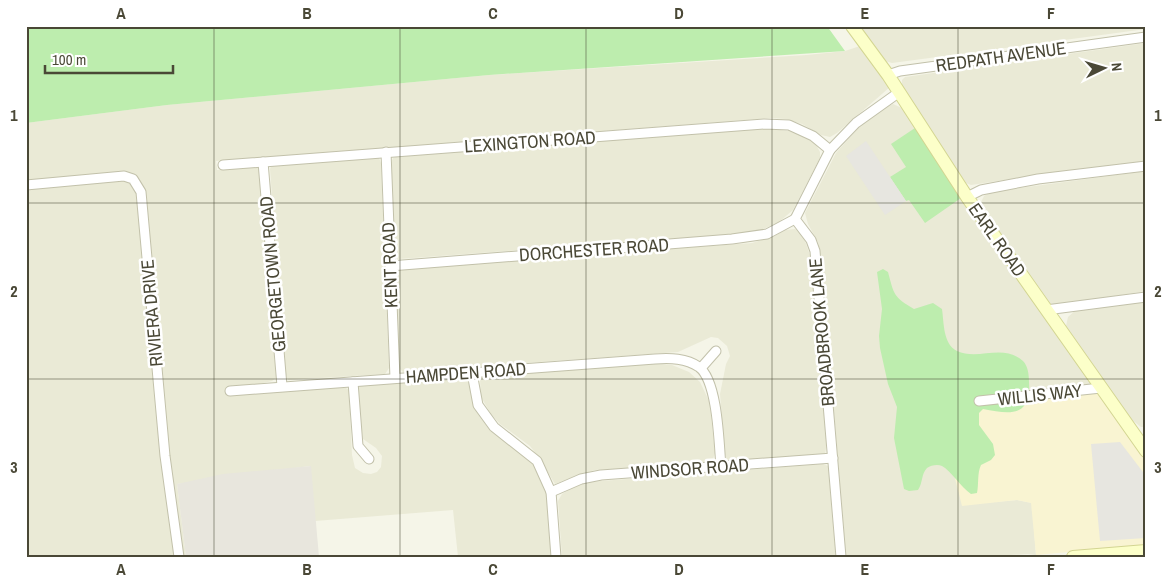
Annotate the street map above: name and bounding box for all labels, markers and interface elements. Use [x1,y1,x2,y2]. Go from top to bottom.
text: A [116,2,126,24]
text: B [302,2,312,24]
text: C [488,2,498,24]
text: D [674,2,684,24]
text: E [861,2,870,24]
text: F [1047,2,1055,24]
street label: REDPATH AVENUE [934,35,1068,78]
scale bar [45,42,172,74]
north arrow [1080,42,1130,92]
text: 100 m [52,49,86,70]
text: N [1108,62,1126,72]
text: 1 [10,104,18,126]
text: 1 [1154,104,1162,126]
street label: LEXINGTON ROAD [463,124,597,159]
street label: GEORGETOWN ROAD [253,195,292,353]
street label: EARL ROAD [963,198,1032,282]
street label: KENT ROAD [376,222,403,308]
street label: DORCHESTER ROAD [518,232,670,267]
street label: BROADBROOK LANE [803,257,840,407]
street label: RIVIERA DRIVE [134,258,169,368]
text: 2 [10,280,18,302]
text: 2 [1154,280,1162,302]
street label: HAMPDEN ROAD [405,356,527,389]
street label: WILLIS WAY [997,378,1083,411]
street label: WINDSOR ROAD [630,452,750,485]
text: 3 [10,456,18,478]
text: 3 [1154,456,1162,478]
text: A [116,558,126,580]
text: B [302,558,312,580]
text: C [488,558,498,580]
text: D [674,558,684,580]
text: E [861,558,870,580]
text: F [1047,558,1055,580]

